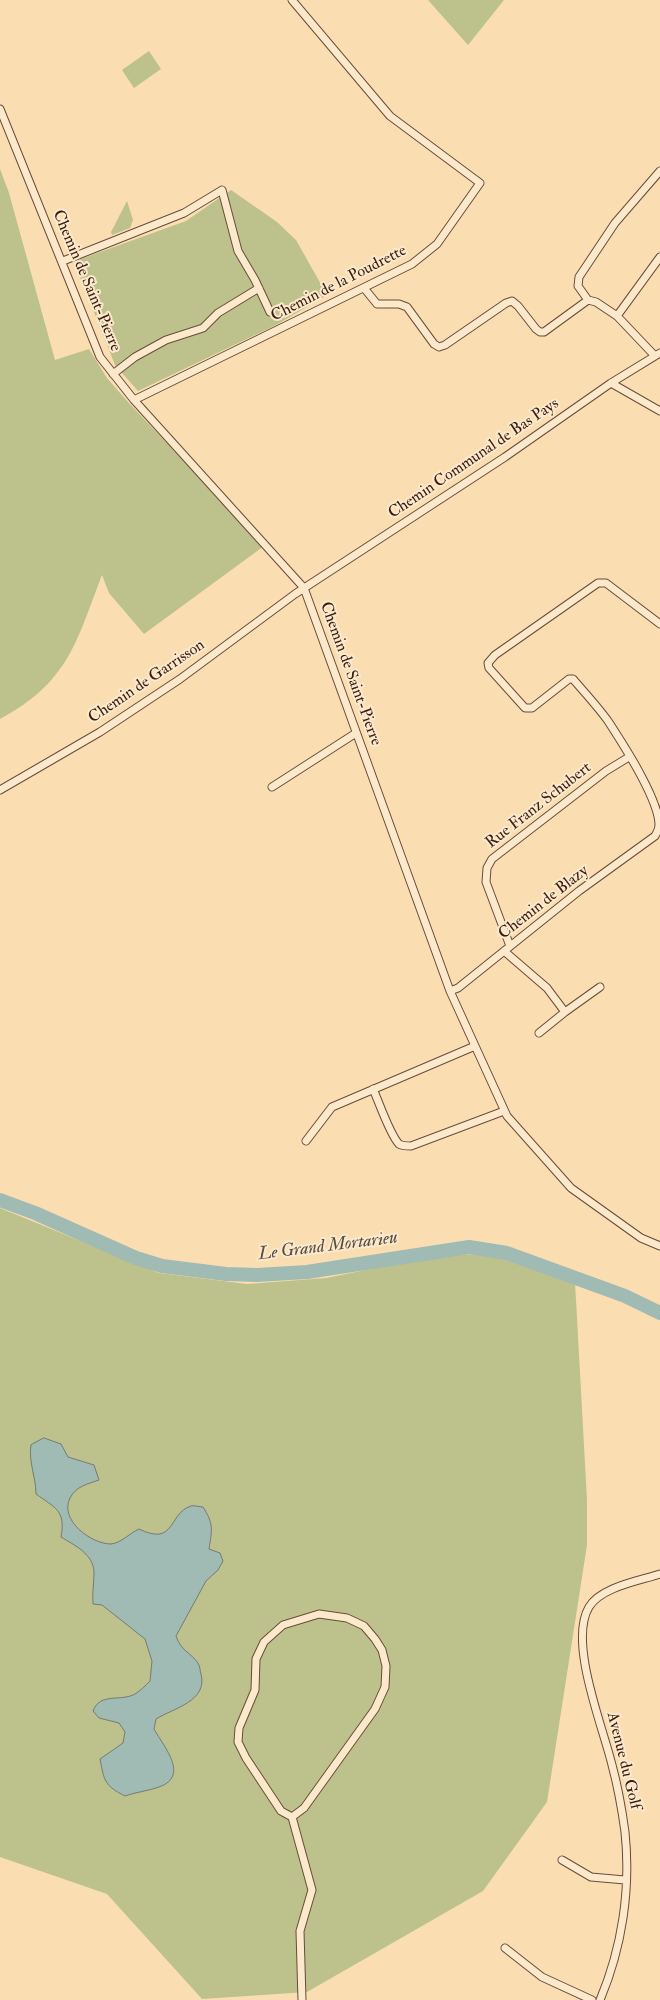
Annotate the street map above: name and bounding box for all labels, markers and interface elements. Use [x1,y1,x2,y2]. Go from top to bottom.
street label: Chemin de Saint-Pierre [48,207,124,355]
street label: Chemin de la Poudrette [268,242,410,326]
street label: Chemin Communal de Bas Pays [385,395,563,523]
street label: Chemin de Saint-Pierre [315,599,385,749]
street label: Chemin de Garrisson [85,636,209,728]
street label: Rue Franz Schubert [482,759,596,853]
street label: Chemin de Blazy [495,862,593,944]
water label: Le Grand Mortarieu [257,1228,399,1266]
street label: Avenue du Golf [602,1710,644,1812]

